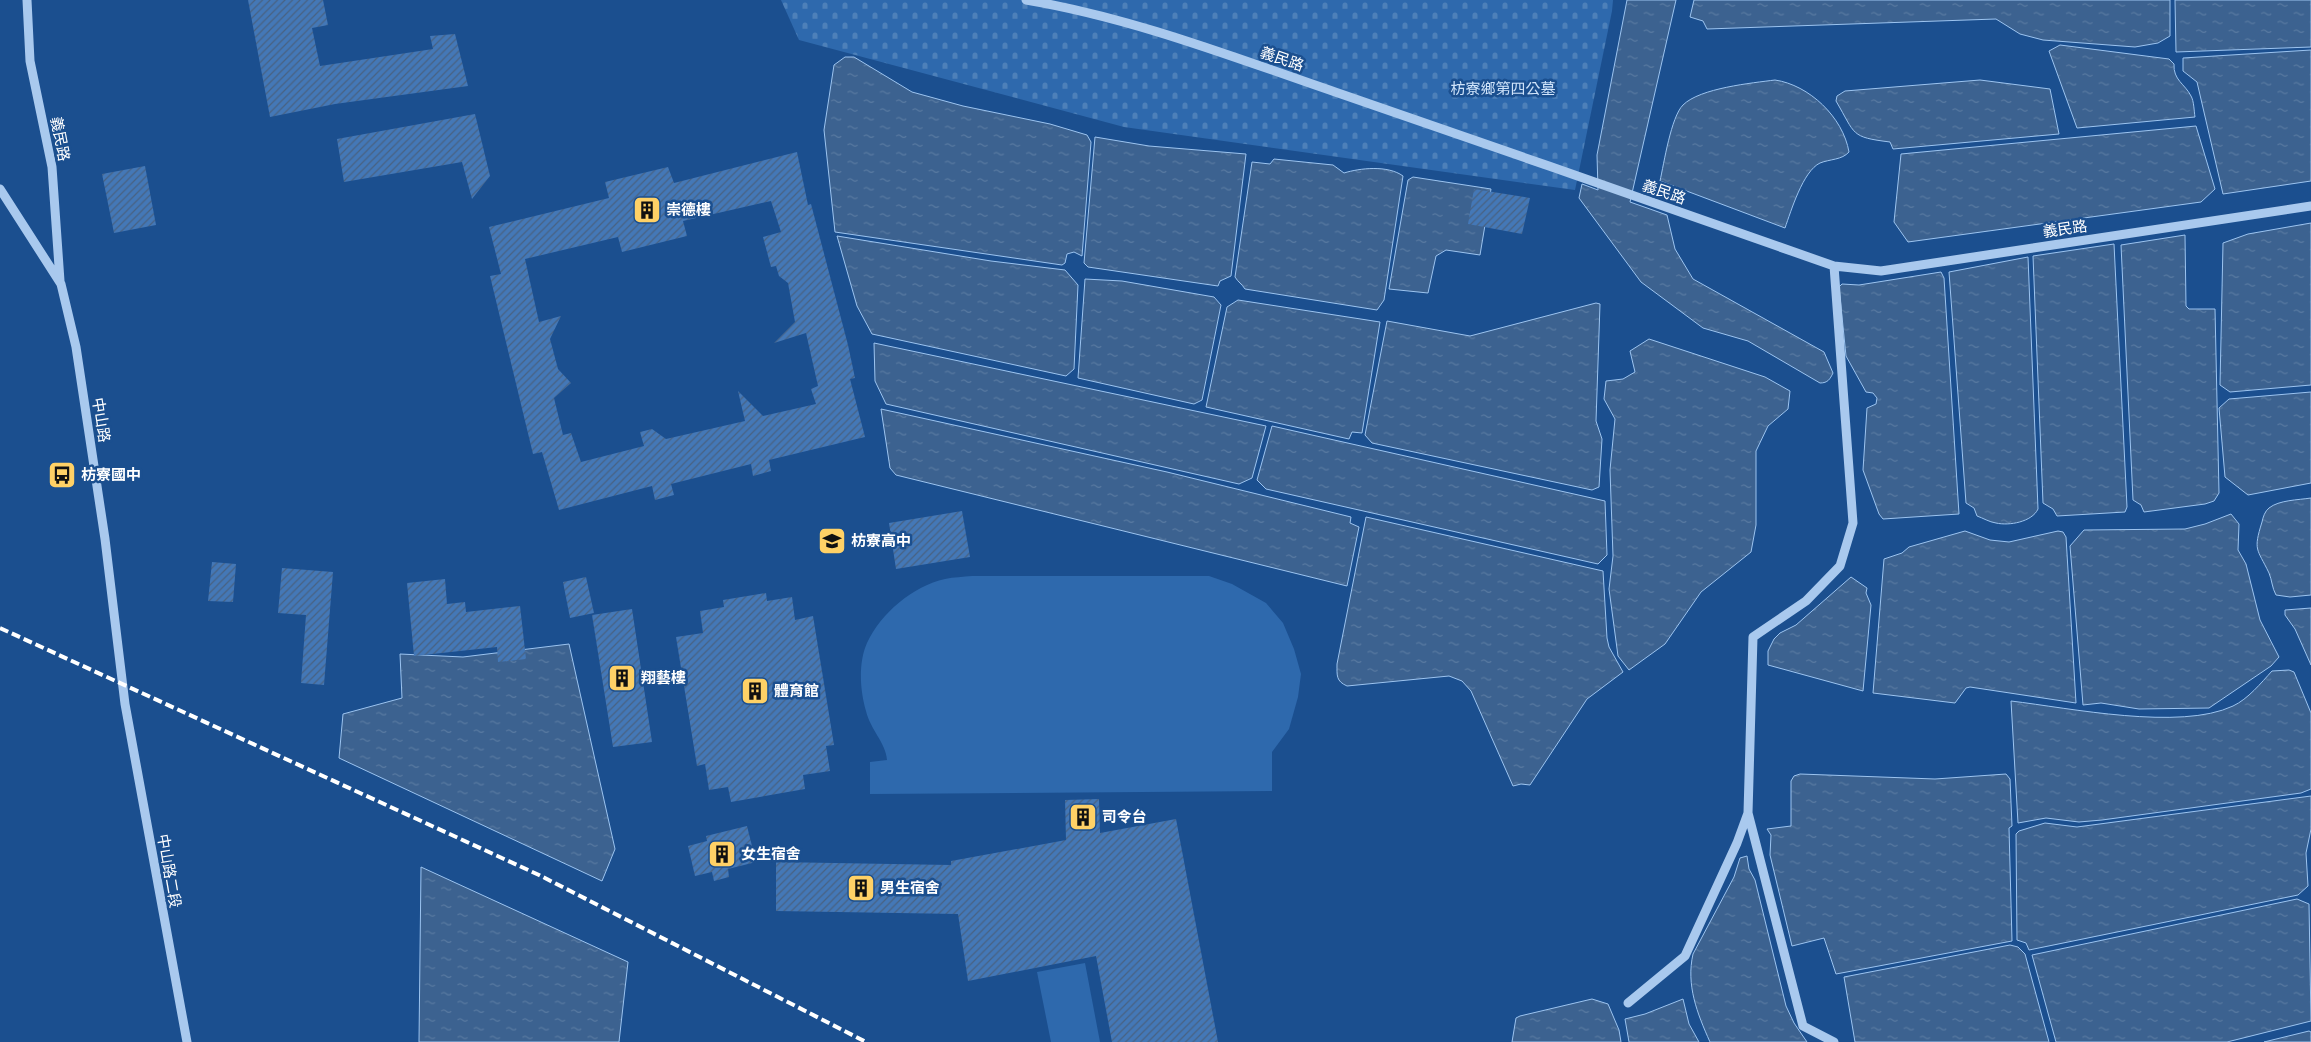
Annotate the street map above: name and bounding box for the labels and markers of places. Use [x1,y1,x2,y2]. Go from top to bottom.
building icon: 崇德樓 [632,195,662,225]
place label: 崇德樓 [666,200,711,219]
bus stop icon: 枋寮國中 [47,460,77,490]
place label: 枋寮國中 [81,465,141,484]
school or university icon: 枋寮高中 [817,526,847,556]
place label: 枋寮高中 [851,531,911,550]
building icon: 翔藝樓 [607,663,637,693]
place label: 翔藝樓 [641,668,686,687]
building icon: 體育館 [740,676,770,706]
place label: 體育館 [774,681,819,700]
building icon: 司令台 [1068,802,1098,832]
place label: 司令台 [1102,807,1147,826]
building icon: 女生宿舍 [707,839,737,869]
place label: 女生宿舍 [741,844,801,863]
building icon: 男生宿舍 [846,873,876,903]
place label: 男生宿舍 [880,878,940,897]

